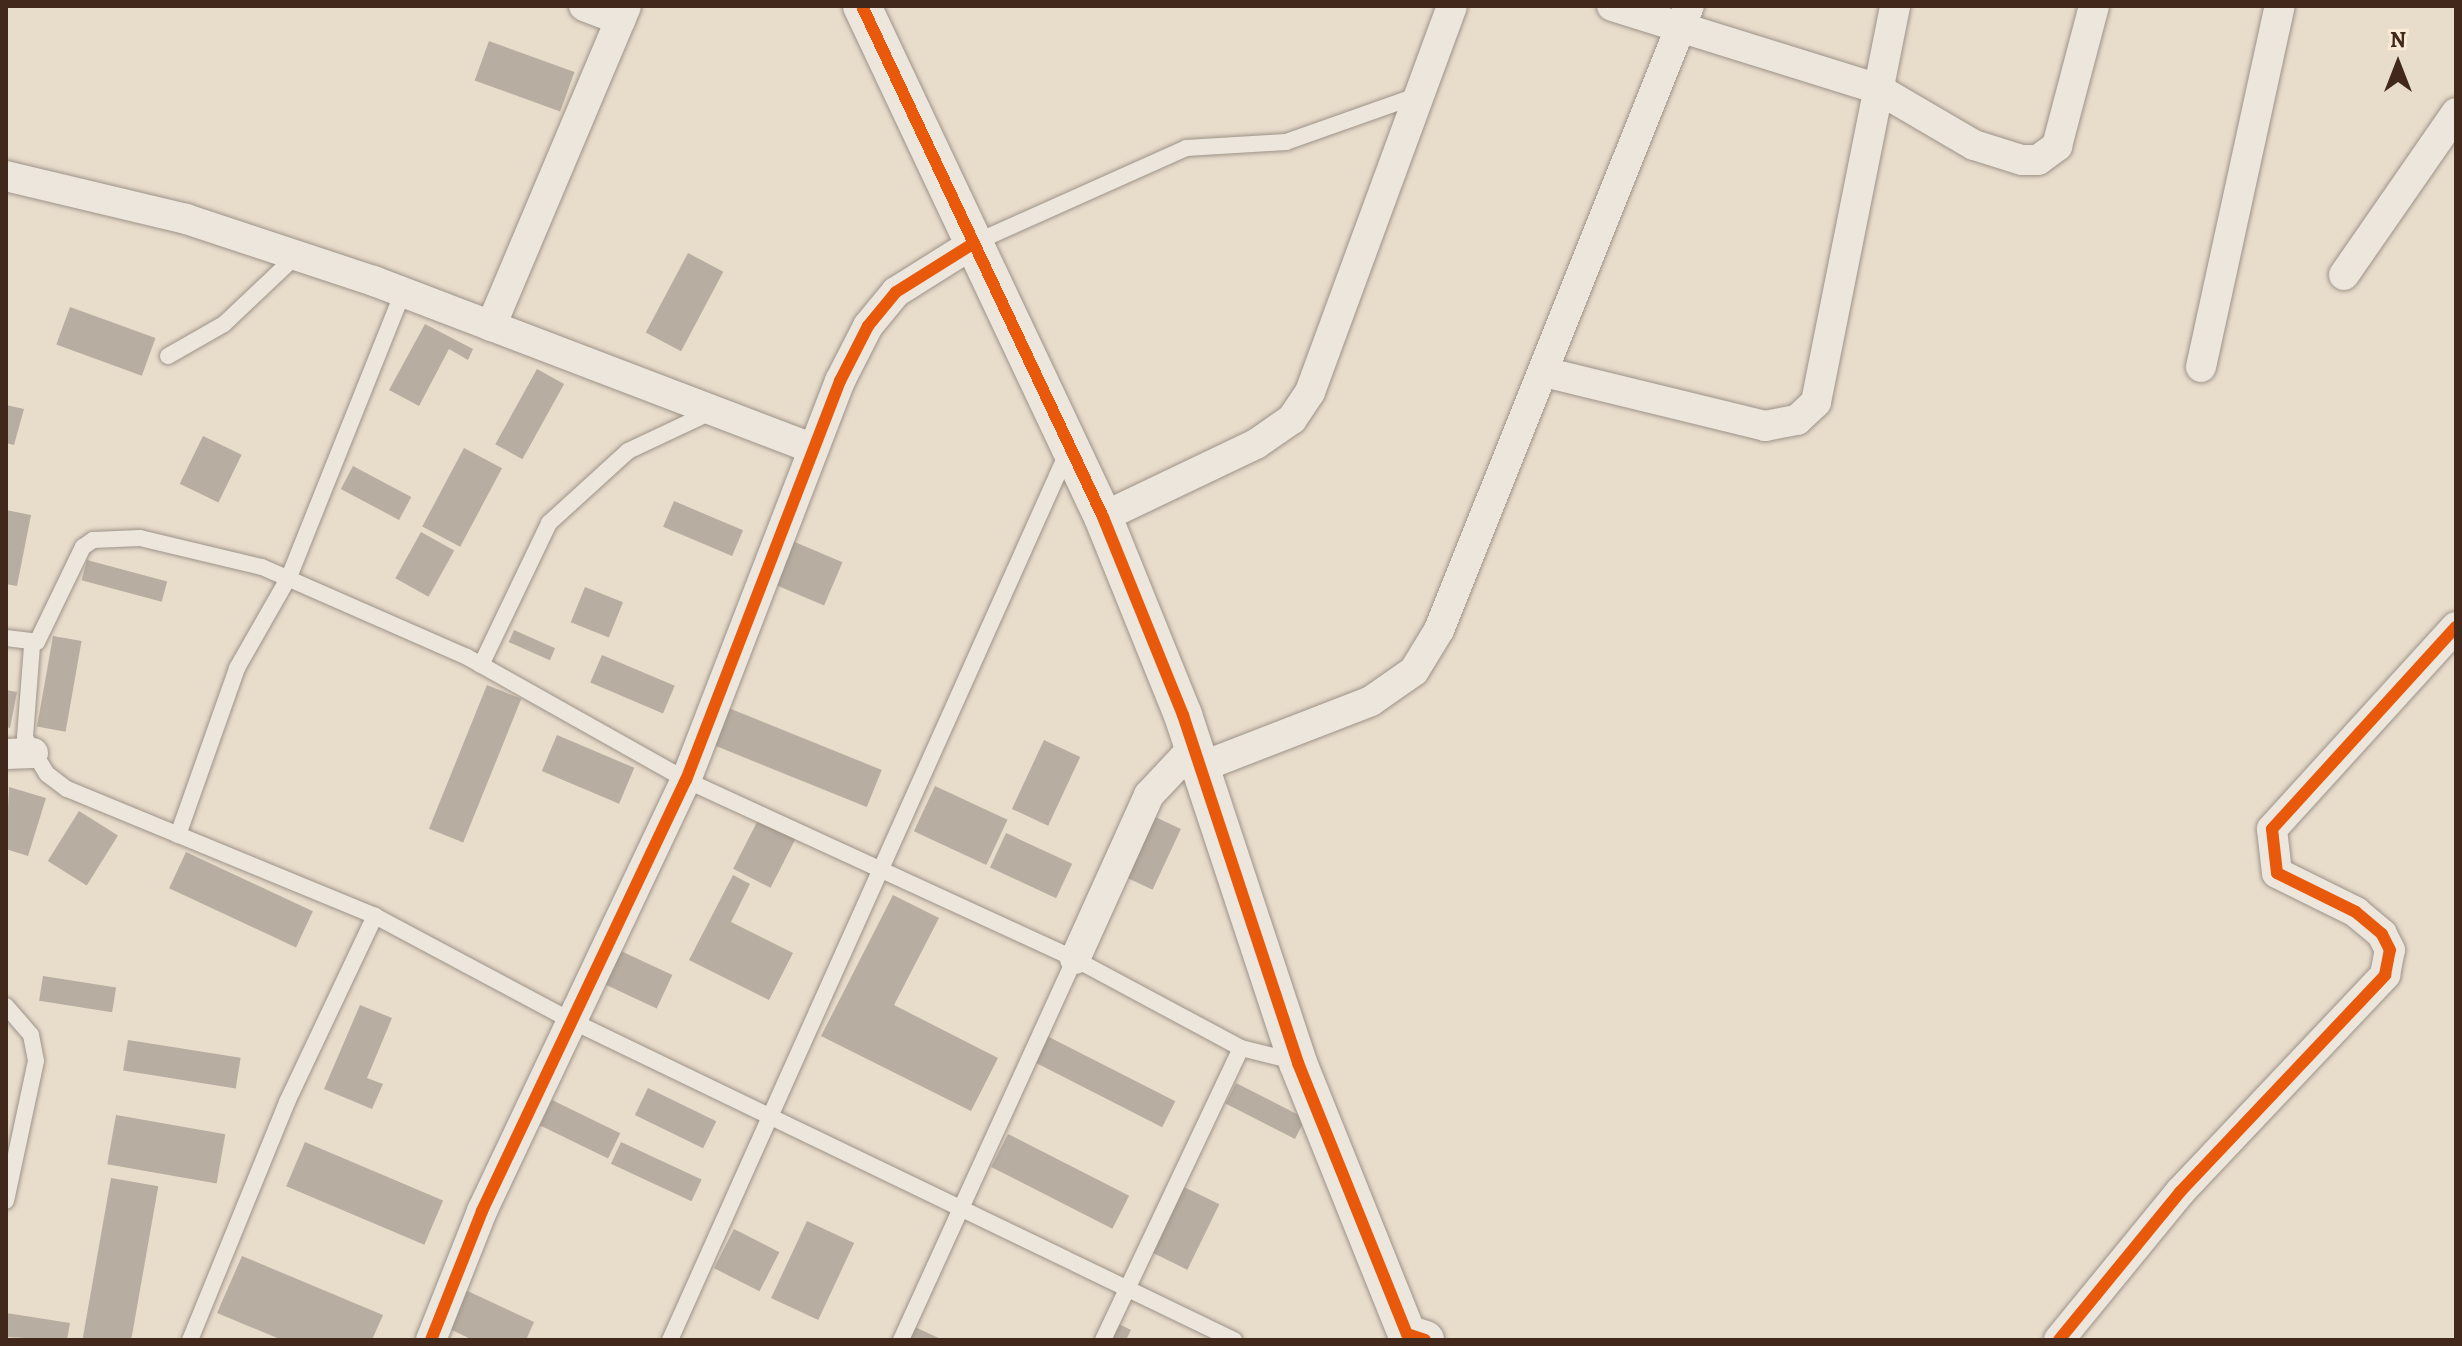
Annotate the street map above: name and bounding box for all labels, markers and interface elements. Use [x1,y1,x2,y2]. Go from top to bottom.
north arrow [2358,24,2438,104]
text: N [2390,25,2406,55]

